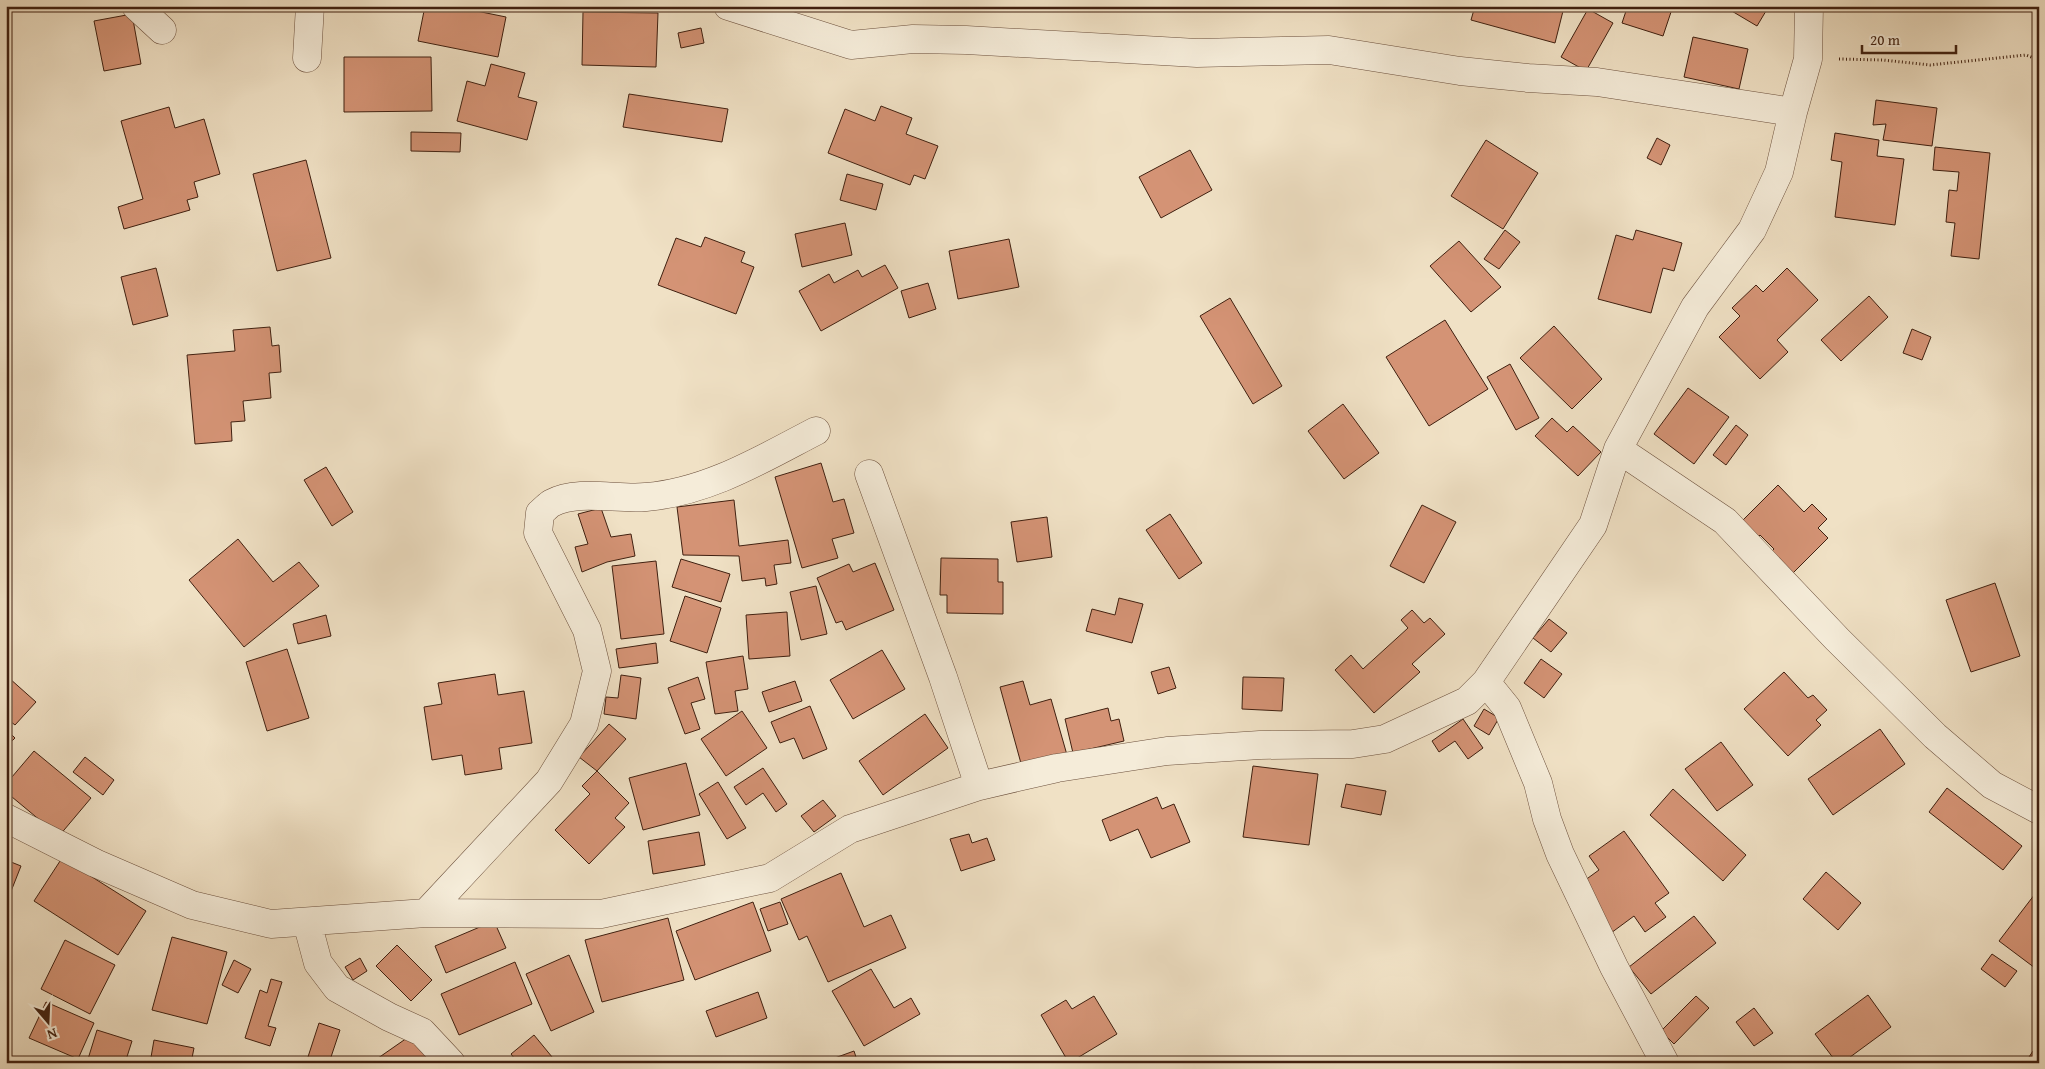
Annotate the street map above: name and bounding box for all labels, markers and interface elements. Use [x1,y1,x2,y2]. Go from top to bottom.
scale bar [1862,22,1956,54]
text: 20 m [1870,29,1901,50]
north arrow [22,996,72,1046]
text: N [44,1023,60,1045]

